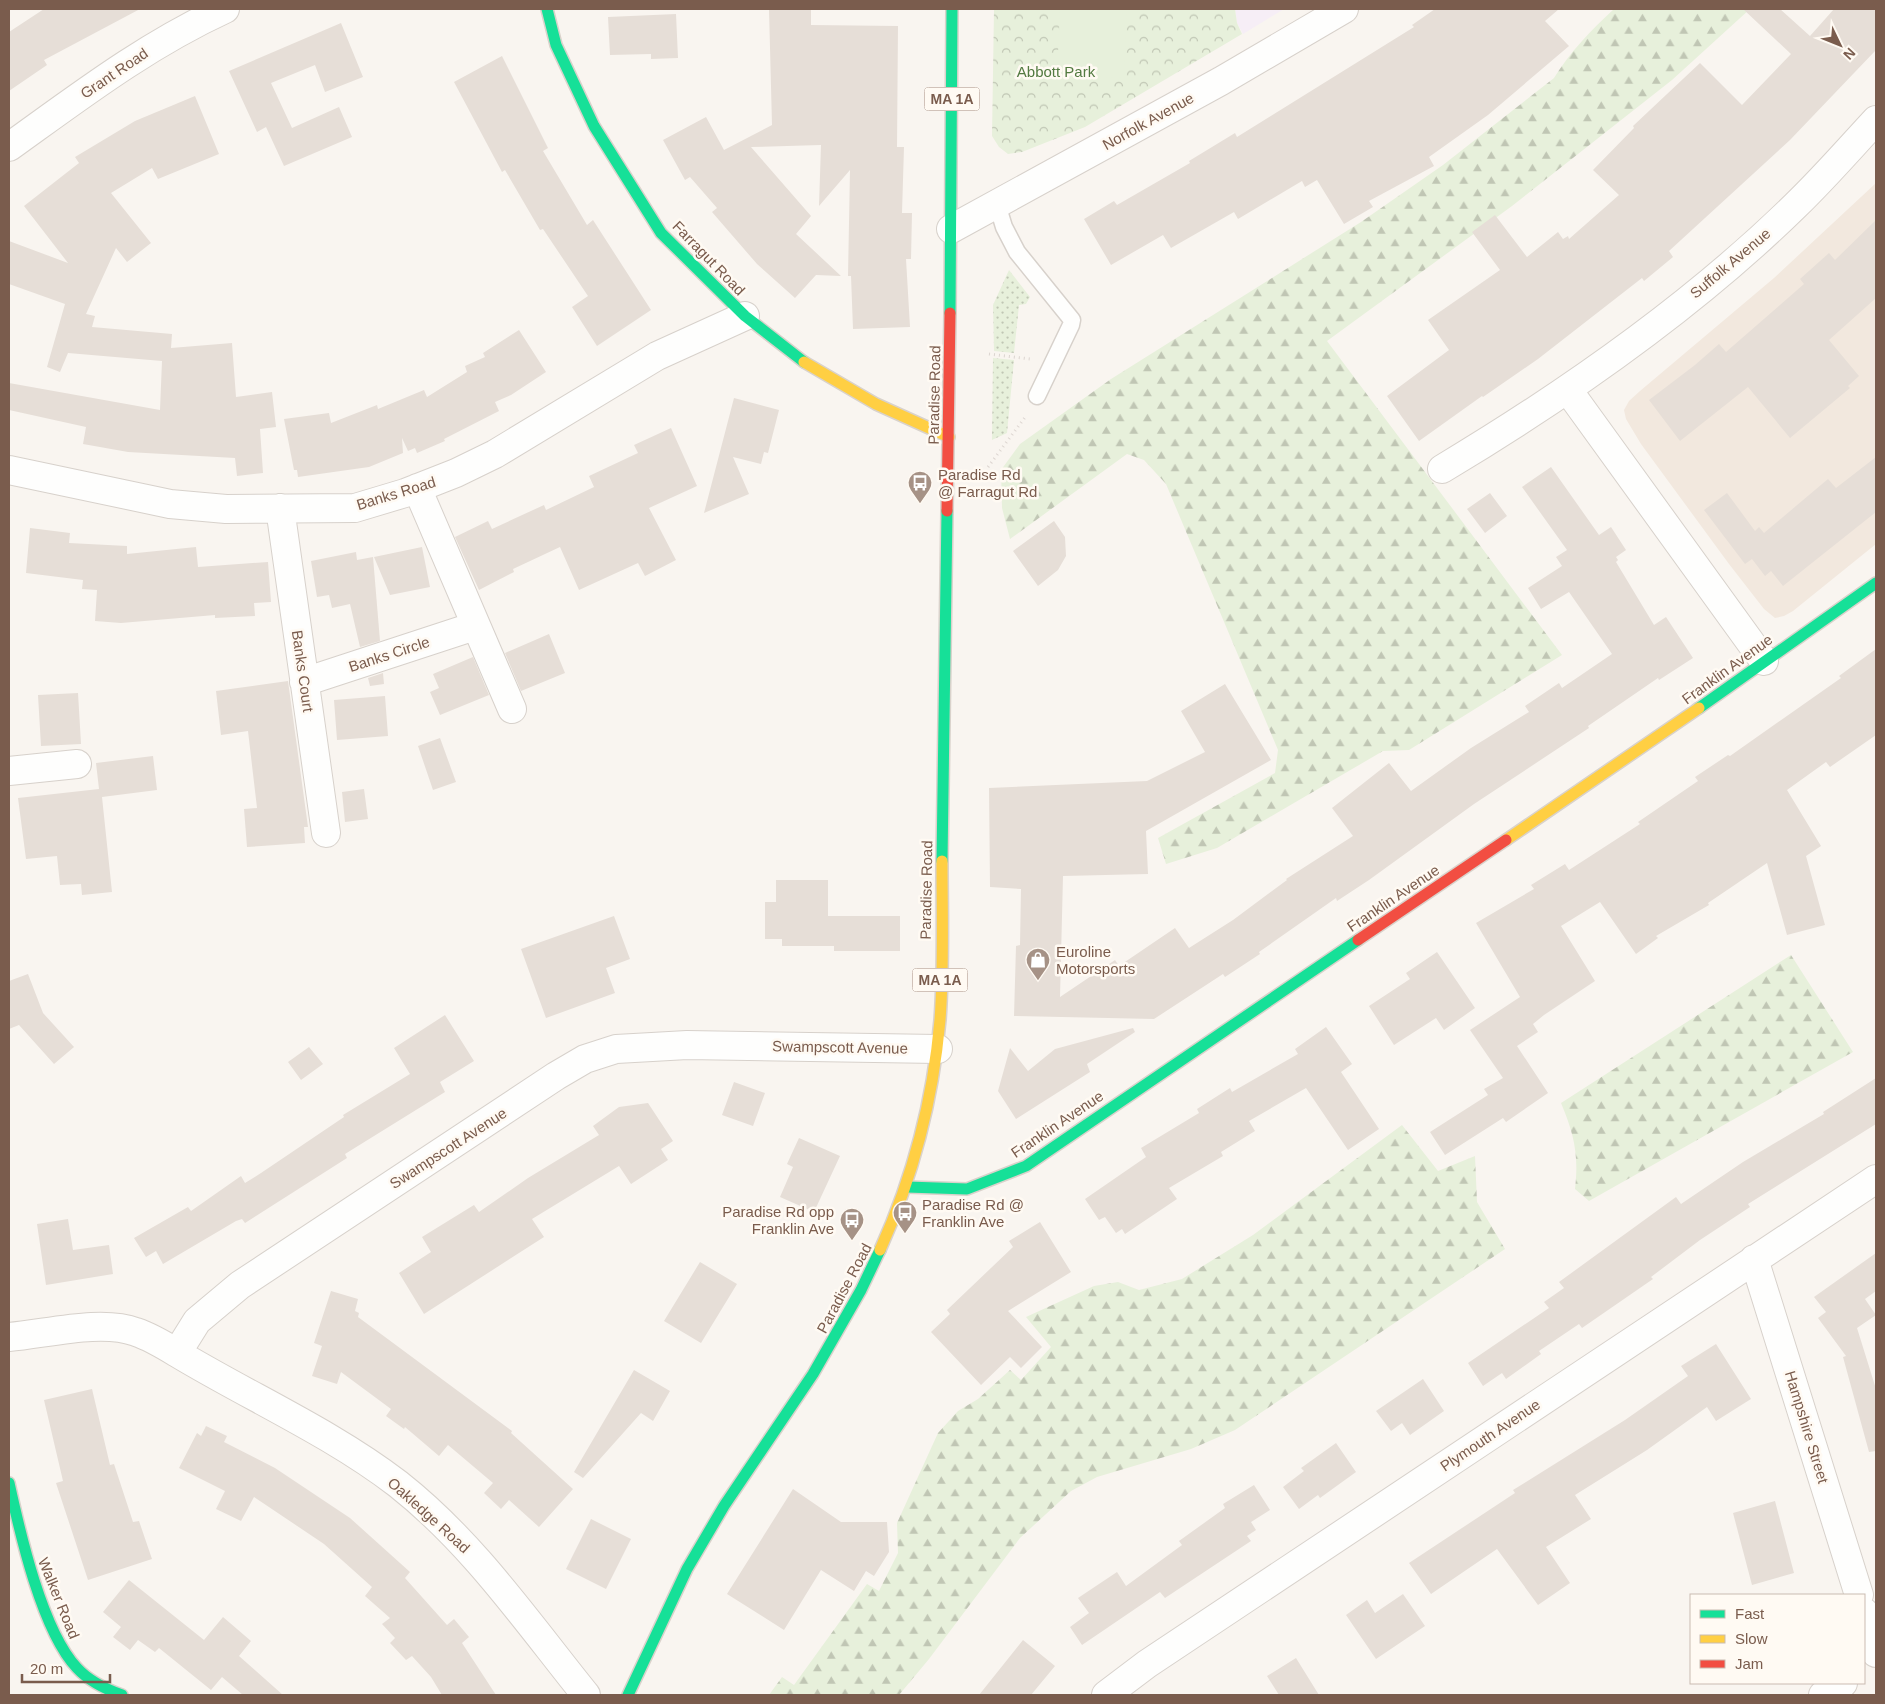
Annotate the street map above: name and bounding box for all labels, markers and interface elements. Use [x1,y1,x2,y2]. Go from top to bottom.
north arrow [1815,20,1865,70]
street label: Grant Road [77,44,151,102]
text: N [1840,45,1859,63]
park label: Abbott Park [1017,63,1096,80]
road number: MA 1A [924,88,980,110]
street label: Norfolk Avenue [1100,89,1196,153]
street label: Farragut Road [669,217,749,299]
street label: Suffolk Avenue [1686,224,1774,302]
street label: Paradise Road [925,345,943,445]
place label: Paradise Rd @ Farragut Rd [938,466,1037,500]
bus stop icon: Paradise Rd @ Farragut Rd [907,470,933,504]
street label: Banks Road [354,473,438,513]
street label: Banks Court [289,629,317,714]
street label: Franklin Avenue [1679,631,1775,707]
street label: Banks Circle [346,633,432,675]
street label: Paradise Road [917,840,935,940]
street label: Franklin Avenue [1344,861,1442,935]
place label: Euroline Motorsports [1056,943,1135,977]
shop icon: Euroline Motorsports [1025,947,1051,981]
road number: MA 1A [912,968,968,992]
street label: Swampscott Avenue [772,1037,908,1057]
street label: Franklin Avenue [1008,1087,1106,1161]
street label: Swampscott Avenue [386,1104,510,1192]
place label: Paradise Rd @ Franklin Ave [922,1196,1024,1230]
bus stop icon: Paradise Rd @ Franklin Ave [892,1200,918,1234]
place label: Paradise Rd opp Franklin Ave [722,1203,834,1237]
bus stop icon: Paradise Rd opp Franklin Ave [839,1207,865,1241]
street label: Paradise Road [813,1240,875,1336]
street label: Hampshire Street [1782,1369,1832,1486]
street label: Plymouth Avenue [1437,1395,1543,1475]
street label: Oakledge Road [385,1474,473,1556]
street label: Walker Road [35,1555,83,1641]
legend [1690,1594,1865,1684]
text: Fast [1735,1605,1765,1622]
text: Slow [1735,1630,1768,1647]
scale bar [22,1652,110,1684]
text: Jam [1735,1655,1763,1672]
text: 20 m [30,1660,63,1677]

